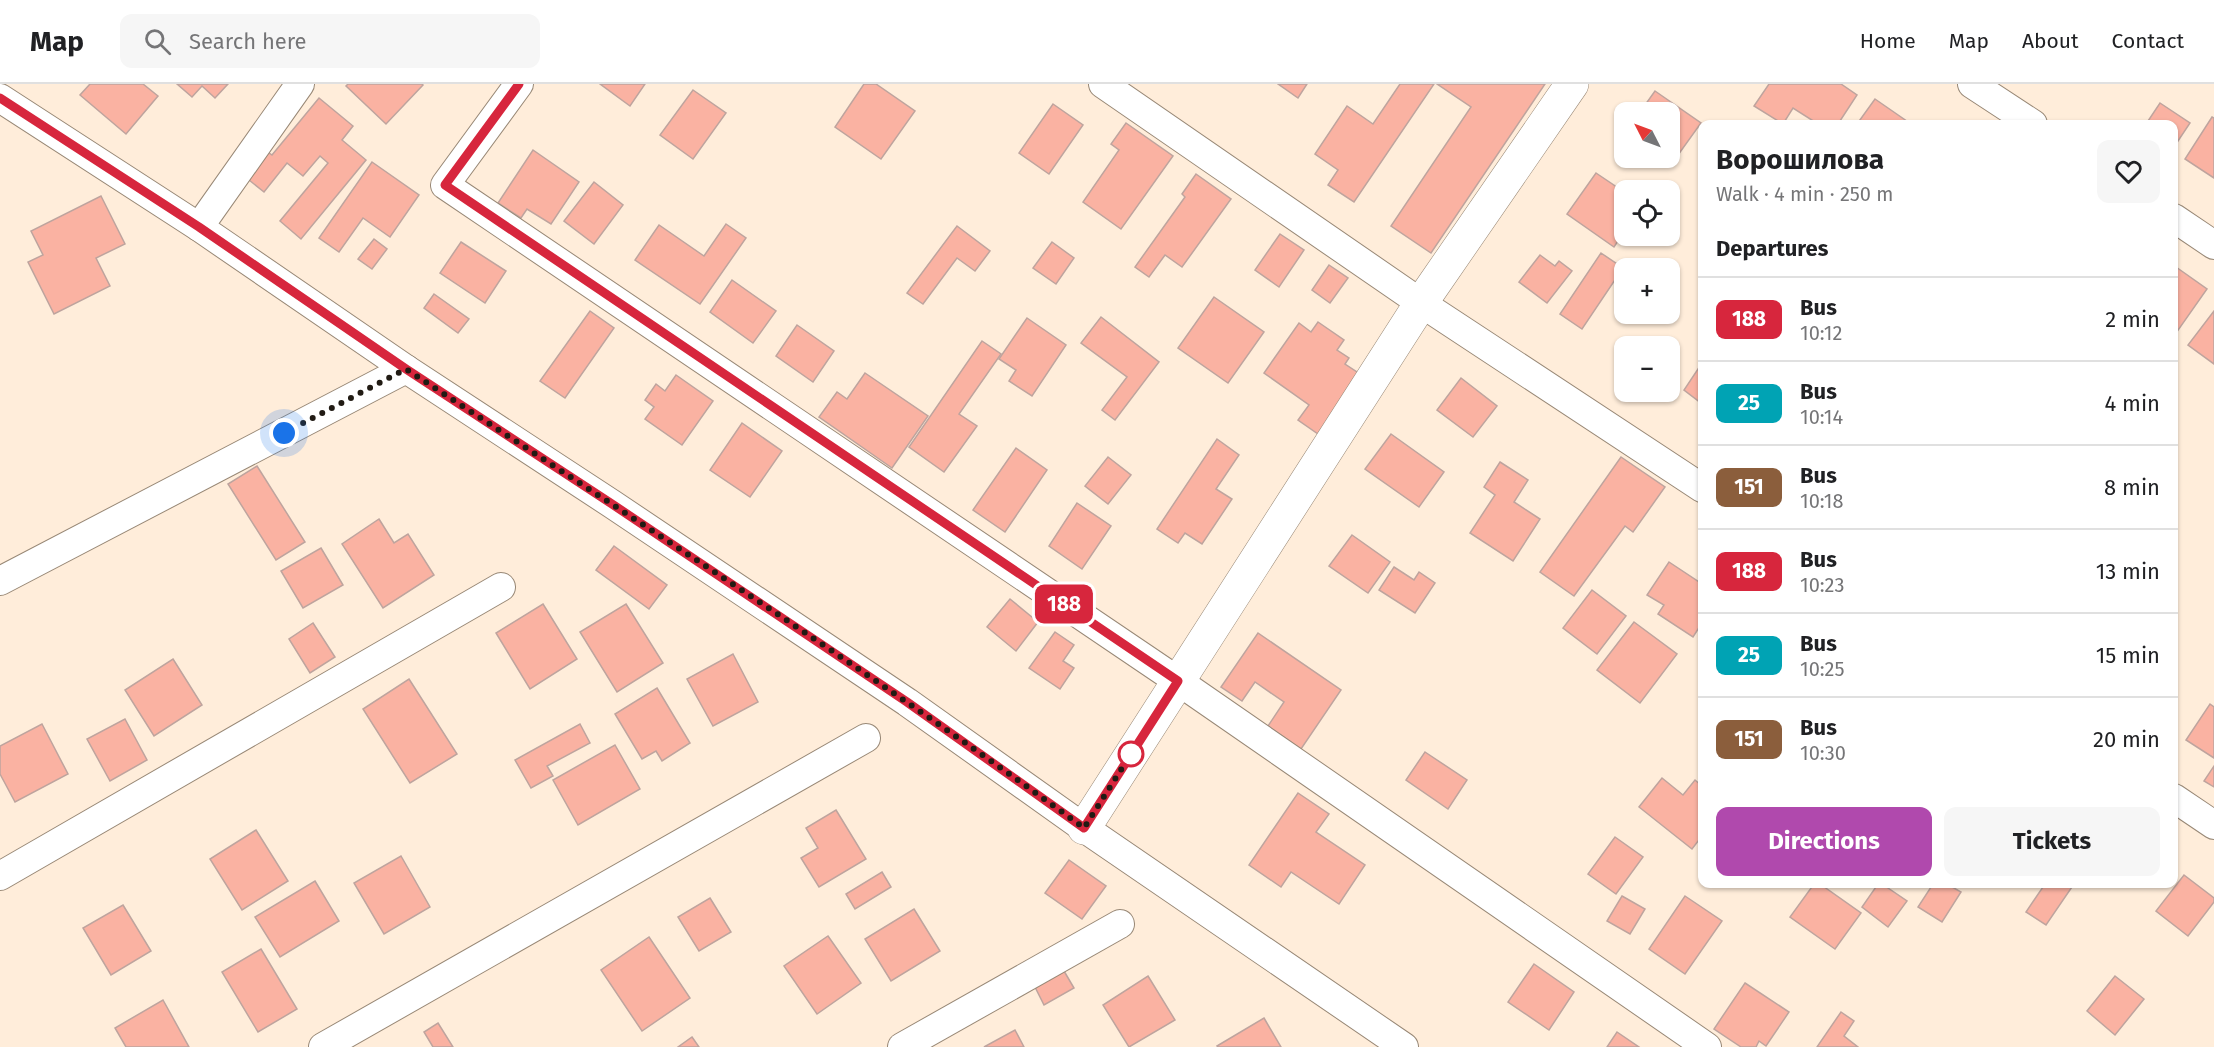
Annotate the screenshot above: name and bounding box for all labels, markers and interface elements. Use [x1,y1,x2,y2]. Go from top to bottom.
search box [120,14,540,68]
text: Map [30,25,84,58]
icon: search [141,25,174,58]
text: Search here [189,28,307,55]
text: Home [1860,28,1916,54]
text: Map [1949,28,1989,54]
text: About [2022,28,2079,54]
text: Contact [2112,28,2184,54]
north arrow [1614,102,1680,168]
map controls [1614,102,1680,402]
button: heart [2097,140,2160,203]
text: Ворошилова [1716,143,1884,176]
button: locate [1614,180,1680,246]
text: Walk · 4 min · 250 m [1716,182,1893,206]
text: Departures [1716,235,1828,262]
button: + [1614,258,1680,324]
text: Bus [1800,294,1837,321]
text: 188 [1732,306,1766,332]
text: 2 min [2105,306,2160,333]
text: 10:12 [1800,321,1842,345]
button: − [1614,336,1680,402]
text: Bus [1800,378,1837,405]
text: 25 [1738,390,1760,416]
text: 4 min [2105,390,2160,417]
text: 10:14 [1800,405,1843,429]
your location [269,418,299,448]
text: Bus [1800,462,1837,489]
text: 151 [1734,474,1764,500]
text: 8 min [2104,474,2160,501]
text: 10:18 [1800,489,1844,513]
text: Bus [1800,546,1837,573]
text: 188 [1732,558,1766,584]
text: 13 min [2096,558,2160,585]
text: 10:23 [1800,573,1844,597]
line badge: 188 [1030,584,1098,624]
text: 188 [1047,591,1081,617]
text: Bus [1800,630,1837,657]
text: 25 [1738,642,1760,668]
text: 15 min [2096,642,2160,669]
text: 10:25 [1800,657,1845,681]
text: Bus [1800,714,1837,741]
text: 151 [1734,726,1764,752]
text: 20 min [2093,726,2160,753]
unlabelled marker [1118,741,1144,767]
text: 10:30 [1800,741,1846,765]
button: Directions [1716,807,1932,876]
button: Tickets [1944,807,2160,876]

